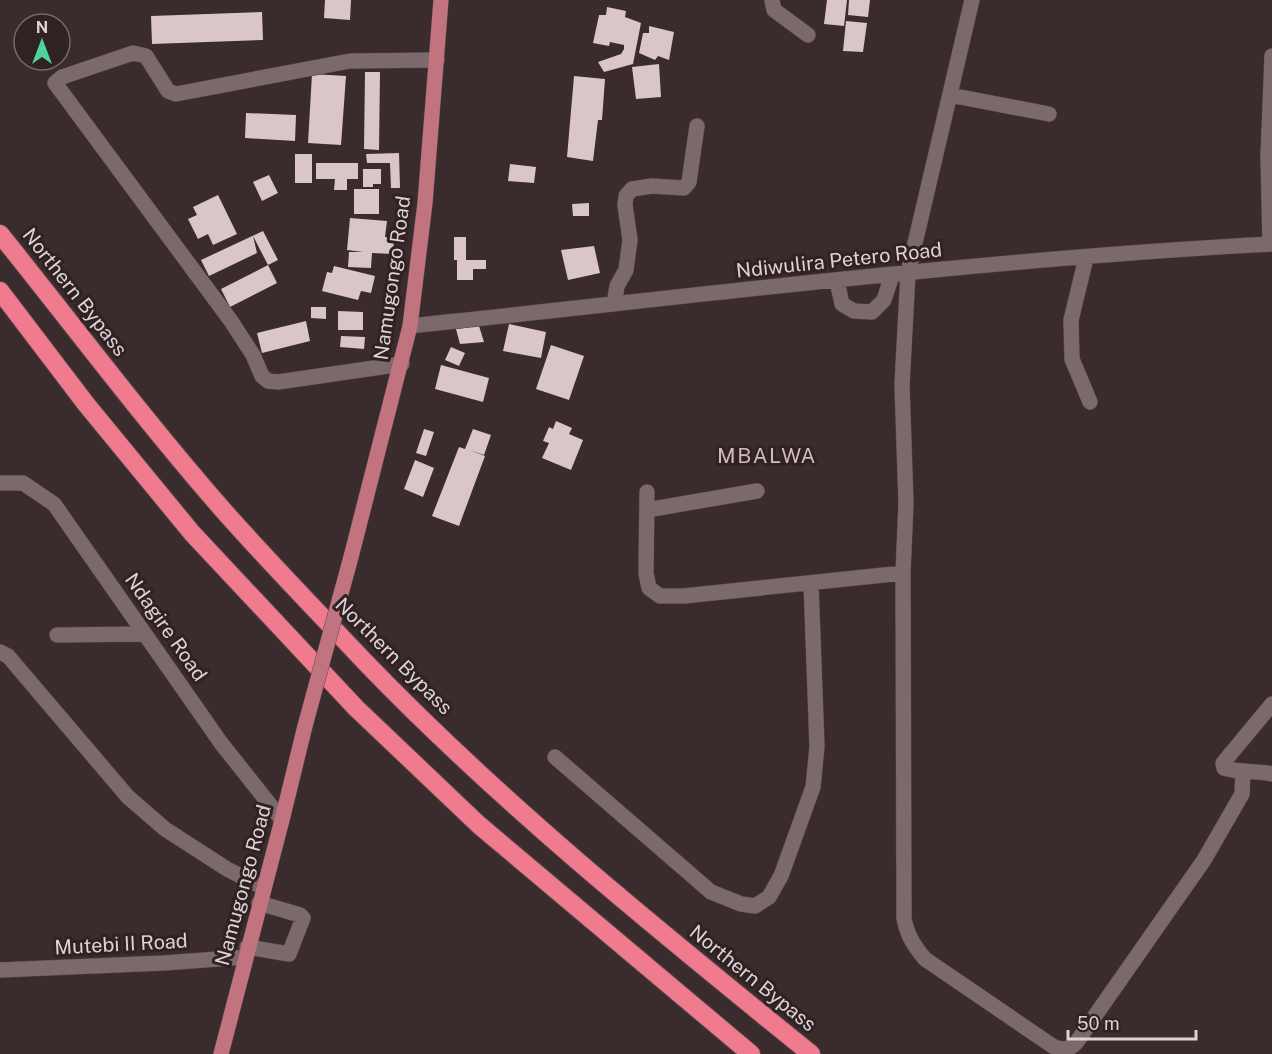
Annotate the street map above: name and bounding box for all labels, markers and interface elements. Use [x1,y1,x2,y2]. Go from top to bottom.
north arrow [12,12,72,72]
text: N [36,18,48,37]
street label: Namugongo Road [369,194,415,362]
street label: Northern Bypass [18,223,132,361]
street label: Ndiwulira Petero Road [735,237,943,283]
district label: MBALWA [717,443,817,468]
street label: Ndagire Road [120,568,212,686]
street label: Northern Bypass [330,592,458,720]
street label: Namugongo Road [210,802,276,968]
street label: Northern Bypass [685,920,821,1036]
street label: Mutebi II Road [54,929,188,959]
scale bar [1068,1003,1196,1041]
text: 50 m [1077,1013,1120,1034]

